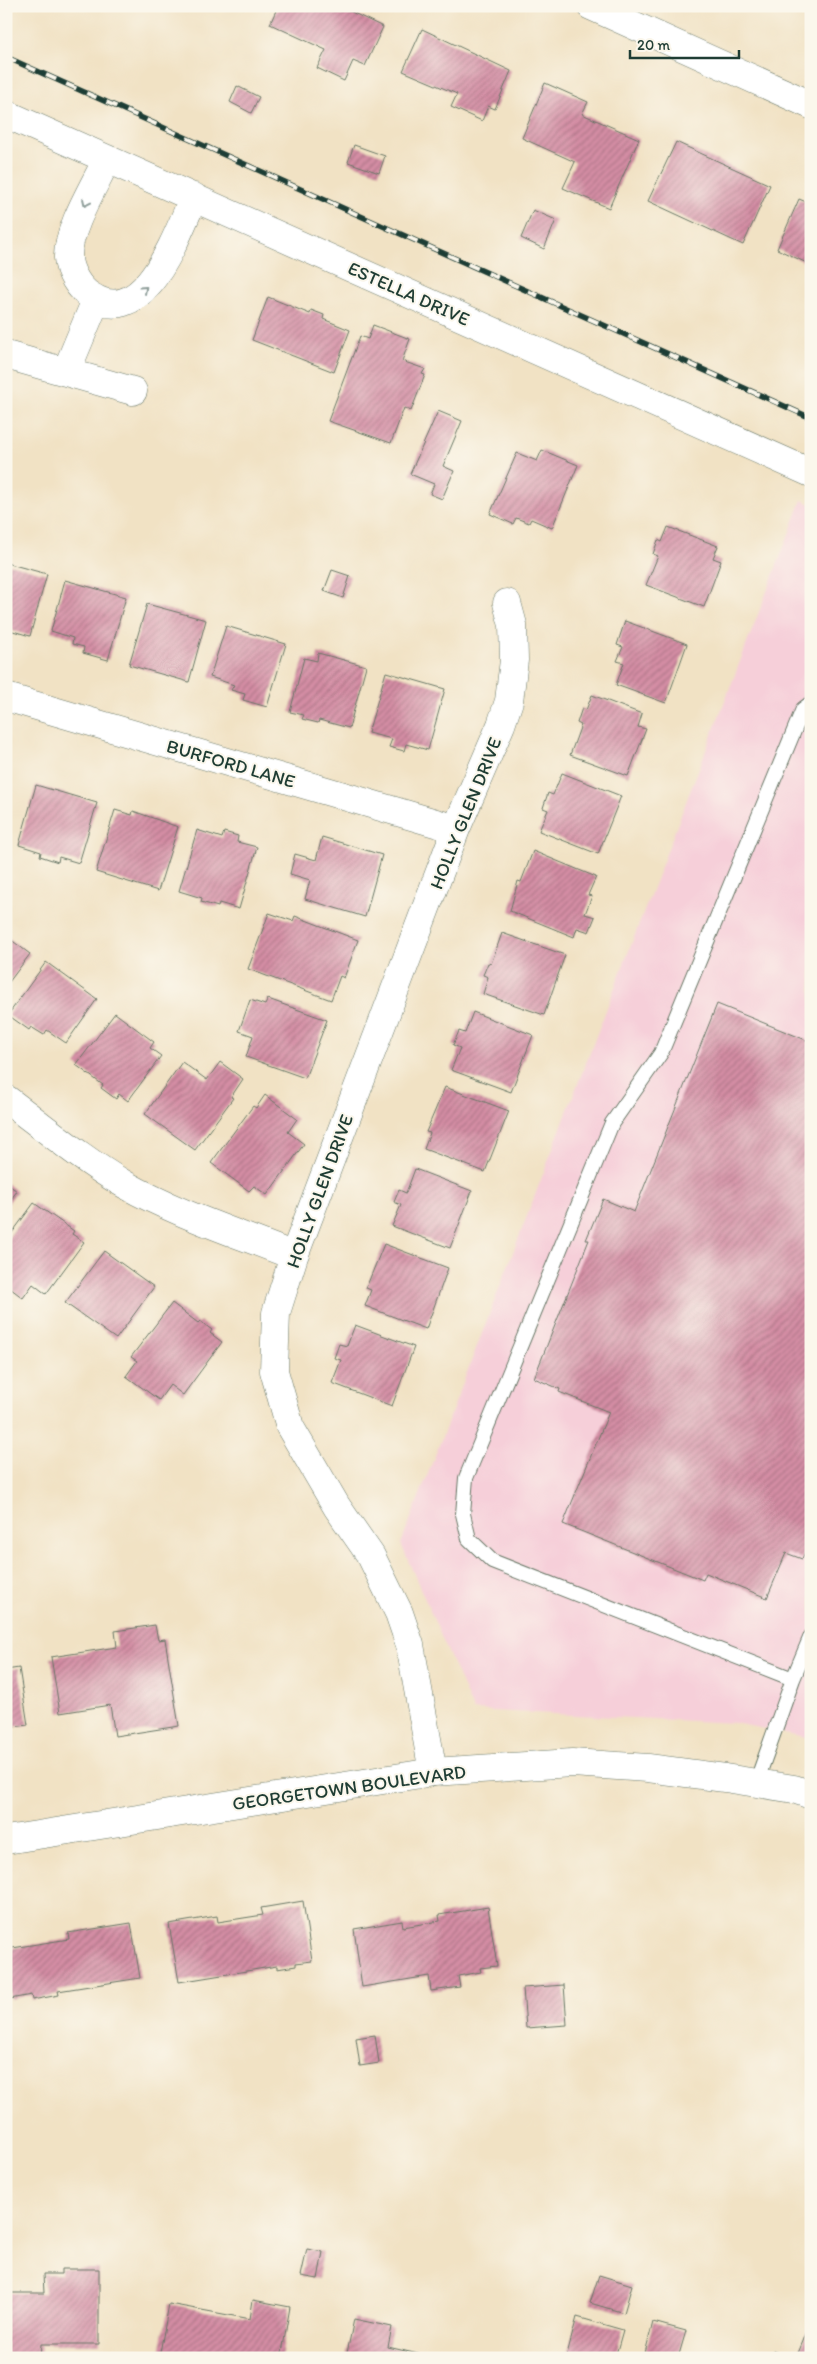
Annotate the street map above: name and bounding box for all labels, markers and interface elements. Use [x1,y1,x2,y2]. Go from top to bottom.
scale bar [630,28,738,60]
text: 20 m [637,36,671,54]
one-way arrow [82,198,93,207]
street label: ESTELLA DRIVE [344,256,474,331]
one-way arrow [138,286,147,295]
street label: BURFORD LANE [164,734,298,793]
street label: HOLLY GLEN DRIVE [424,734,506,893]
street label: HOLLY GLEN DRIVE [281,1111,358,1271]
street label: GEORGETOWN BOULEVARD [231,1760,467,1815]

